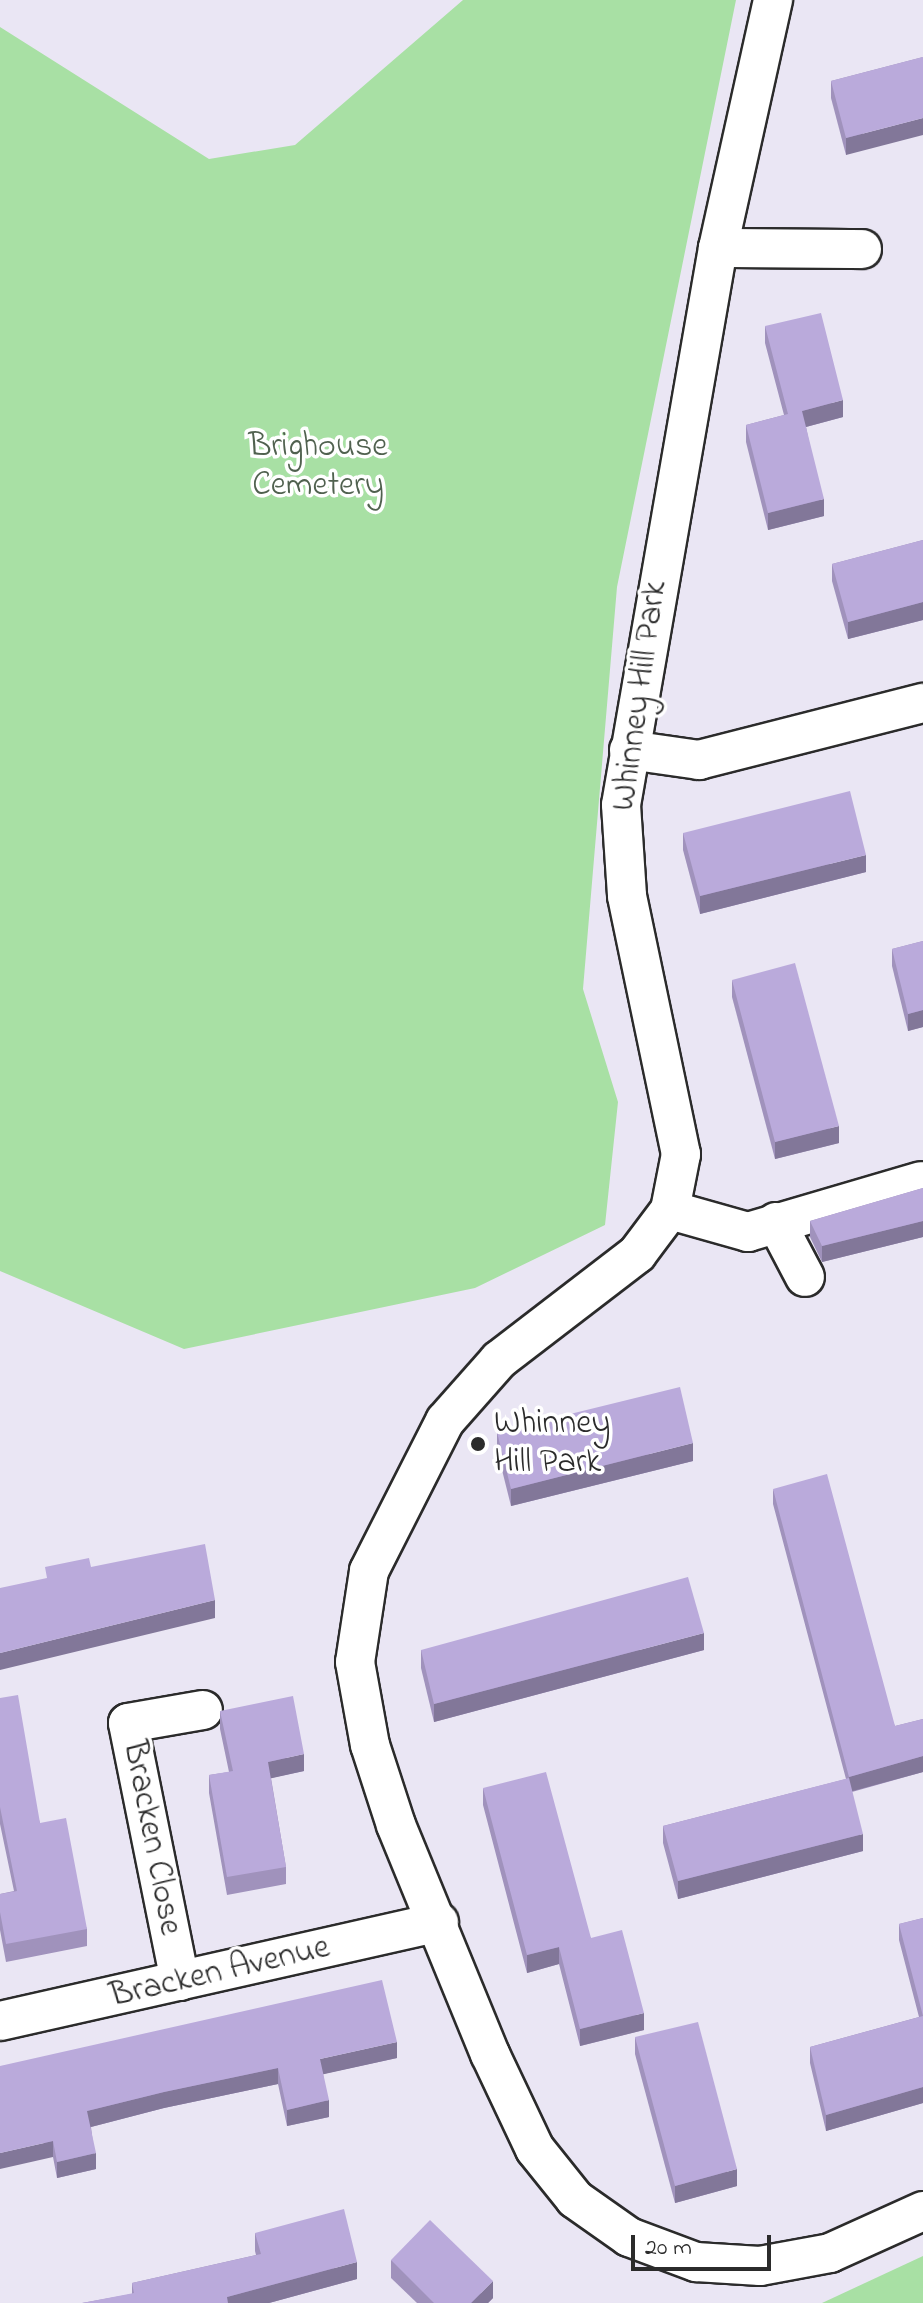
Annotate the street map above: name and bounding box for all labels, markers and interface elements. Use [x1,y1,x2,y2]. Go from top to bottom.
park label: Brighouse Cemetery [248,427,388,506]
street label: Whinney Hill Park [605,578,677,814]
place label: Whinney Hill Park [494,1404,610,1484]
marker: Whinney Hill Park [469,1435,487,1453]
street label: Bracken Close [112,1737,190,1939]
street label: Bracken Avenue [106,1928,334,2018]
scale bar [635,2219,775,2269]
text: 20 m [645,2231,692,2266]

